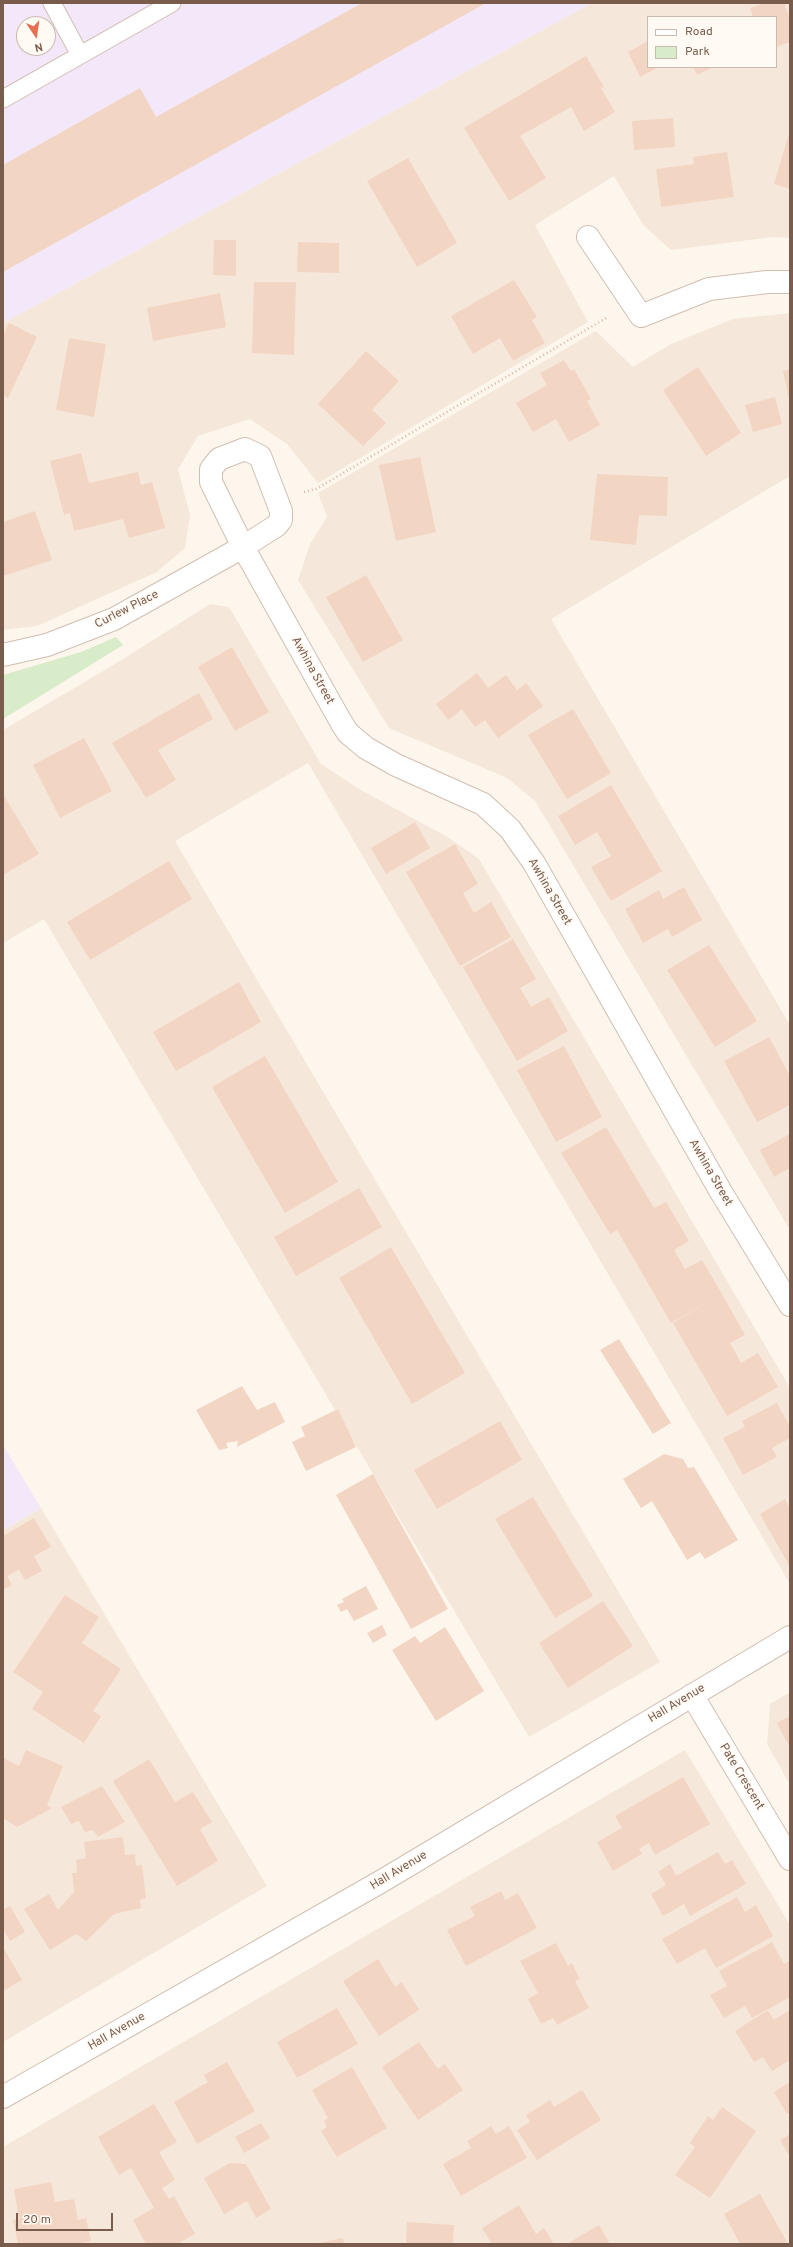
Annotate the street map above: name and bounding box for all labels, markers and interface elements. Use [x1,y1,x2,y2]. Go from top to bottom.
north arrow [16,16,56,56]
legend [647,16,777,68]
text: Road [685,24,713,40]
text: N [33,39,44,54]
text: Park [685,44,710,60]
street label: Curlew Place [93,588,161,632]
street label: Awhina Street [287,635,337,707]
street label: Awhina Street [524,856,574,928]
street label: Awhina Street [685,1137,735,1209]
street label: Hall Avenue [646,1681,708,1727]
street label: Pate Crescent [716,1741,766,1813]
street label: Hall Avenue [368,1848,430,1894]
street label: Hall Avenue [86,2010,148,2054]
scale bar [18,2205,115,2231]
text: 20 m [23,2212,51,2228]

